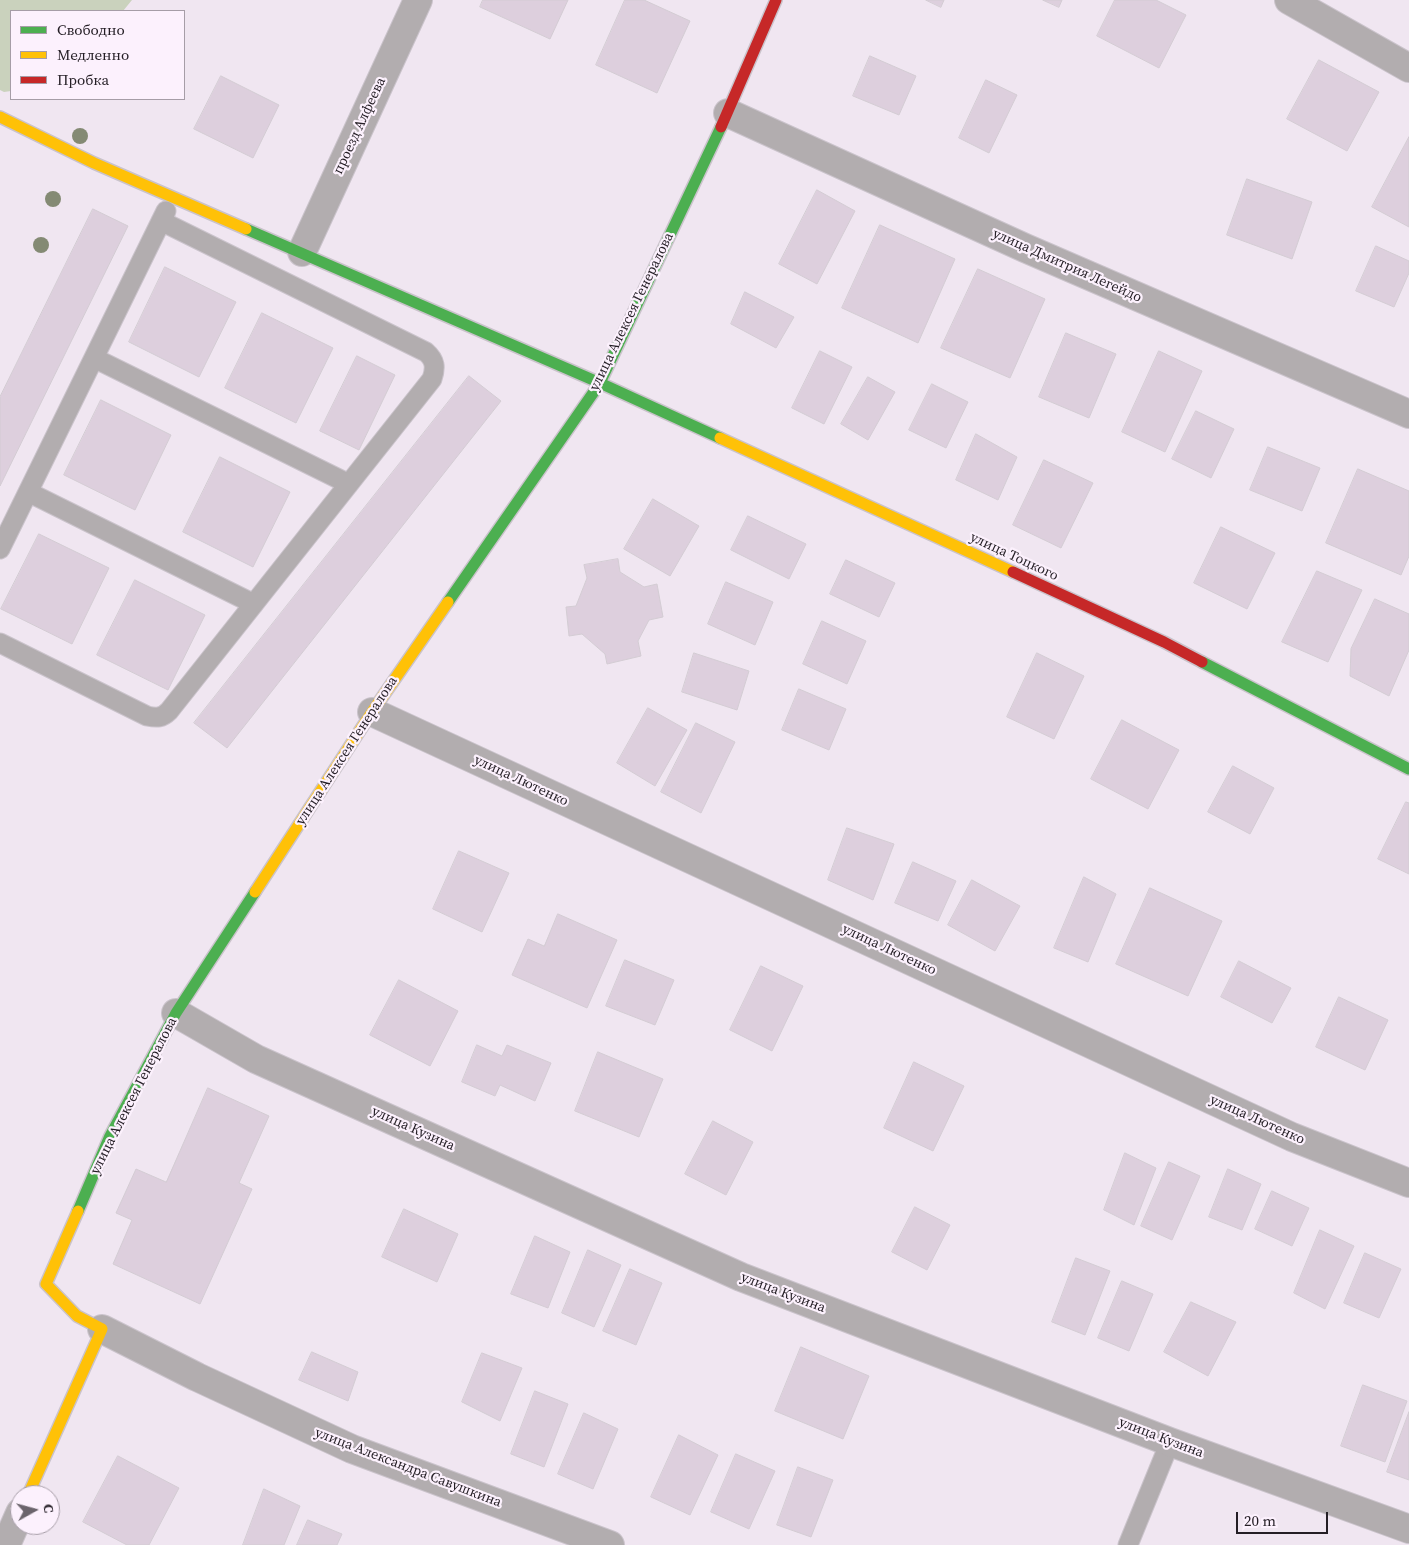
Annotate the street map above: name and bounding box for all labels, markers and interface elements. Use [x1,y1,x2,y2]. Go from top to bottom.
legend [10,10,185,100]
text: Свободно [57,19,125,40]
text: Медленно [57,44,129,65]
text: Пробка [57,69,109,90]
street label: проезд Алфеева [330,75,390,177]
street label: улица Дмитрия Легейдо [990,226,1144,306]
street label: улица Алексея Генералова [586,230,678,394]
street label: улица Тоцкого [967,529,1061,585]
street label: улица Алексея Генералова [293,673,401,829]
street label: улица Лютенко [471,752,571,810]
street label: улица Лютенко [839,921,939,979]
street label: улица Алексея Генералова [87,1015,181,1177]
street label: улица Лютенко [1207,1092,1307,1148]
street label: улица Кузина [369,1103,457,1155]
street label: улица Кузина [738,1269,828,1317]
street label: улица Кузина [1116,1414,1206,1462]
street label: улица Александра Савушкина [312,1425,504,1511]
north arrow [10,1485,60,1535]
scale bar [1239,1502,1332,1534]
text: С [38,1503,59,1514]
text: 20 m [1244,1510,1276,1531]

